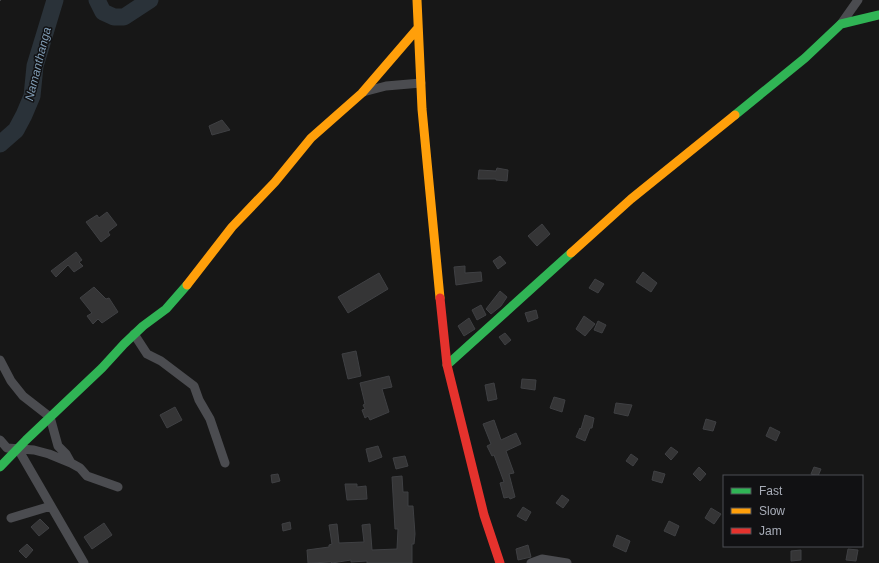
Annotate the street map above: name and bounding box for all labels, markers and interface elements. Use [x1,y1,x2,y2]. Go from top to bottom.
water label: Namanthanga [22,25,54,102]
legend [723,475,863,547]
text: Fast [759,484,783,498]
text: Slow [759,504,785,518]
text: Jam [759,524,782,538]

